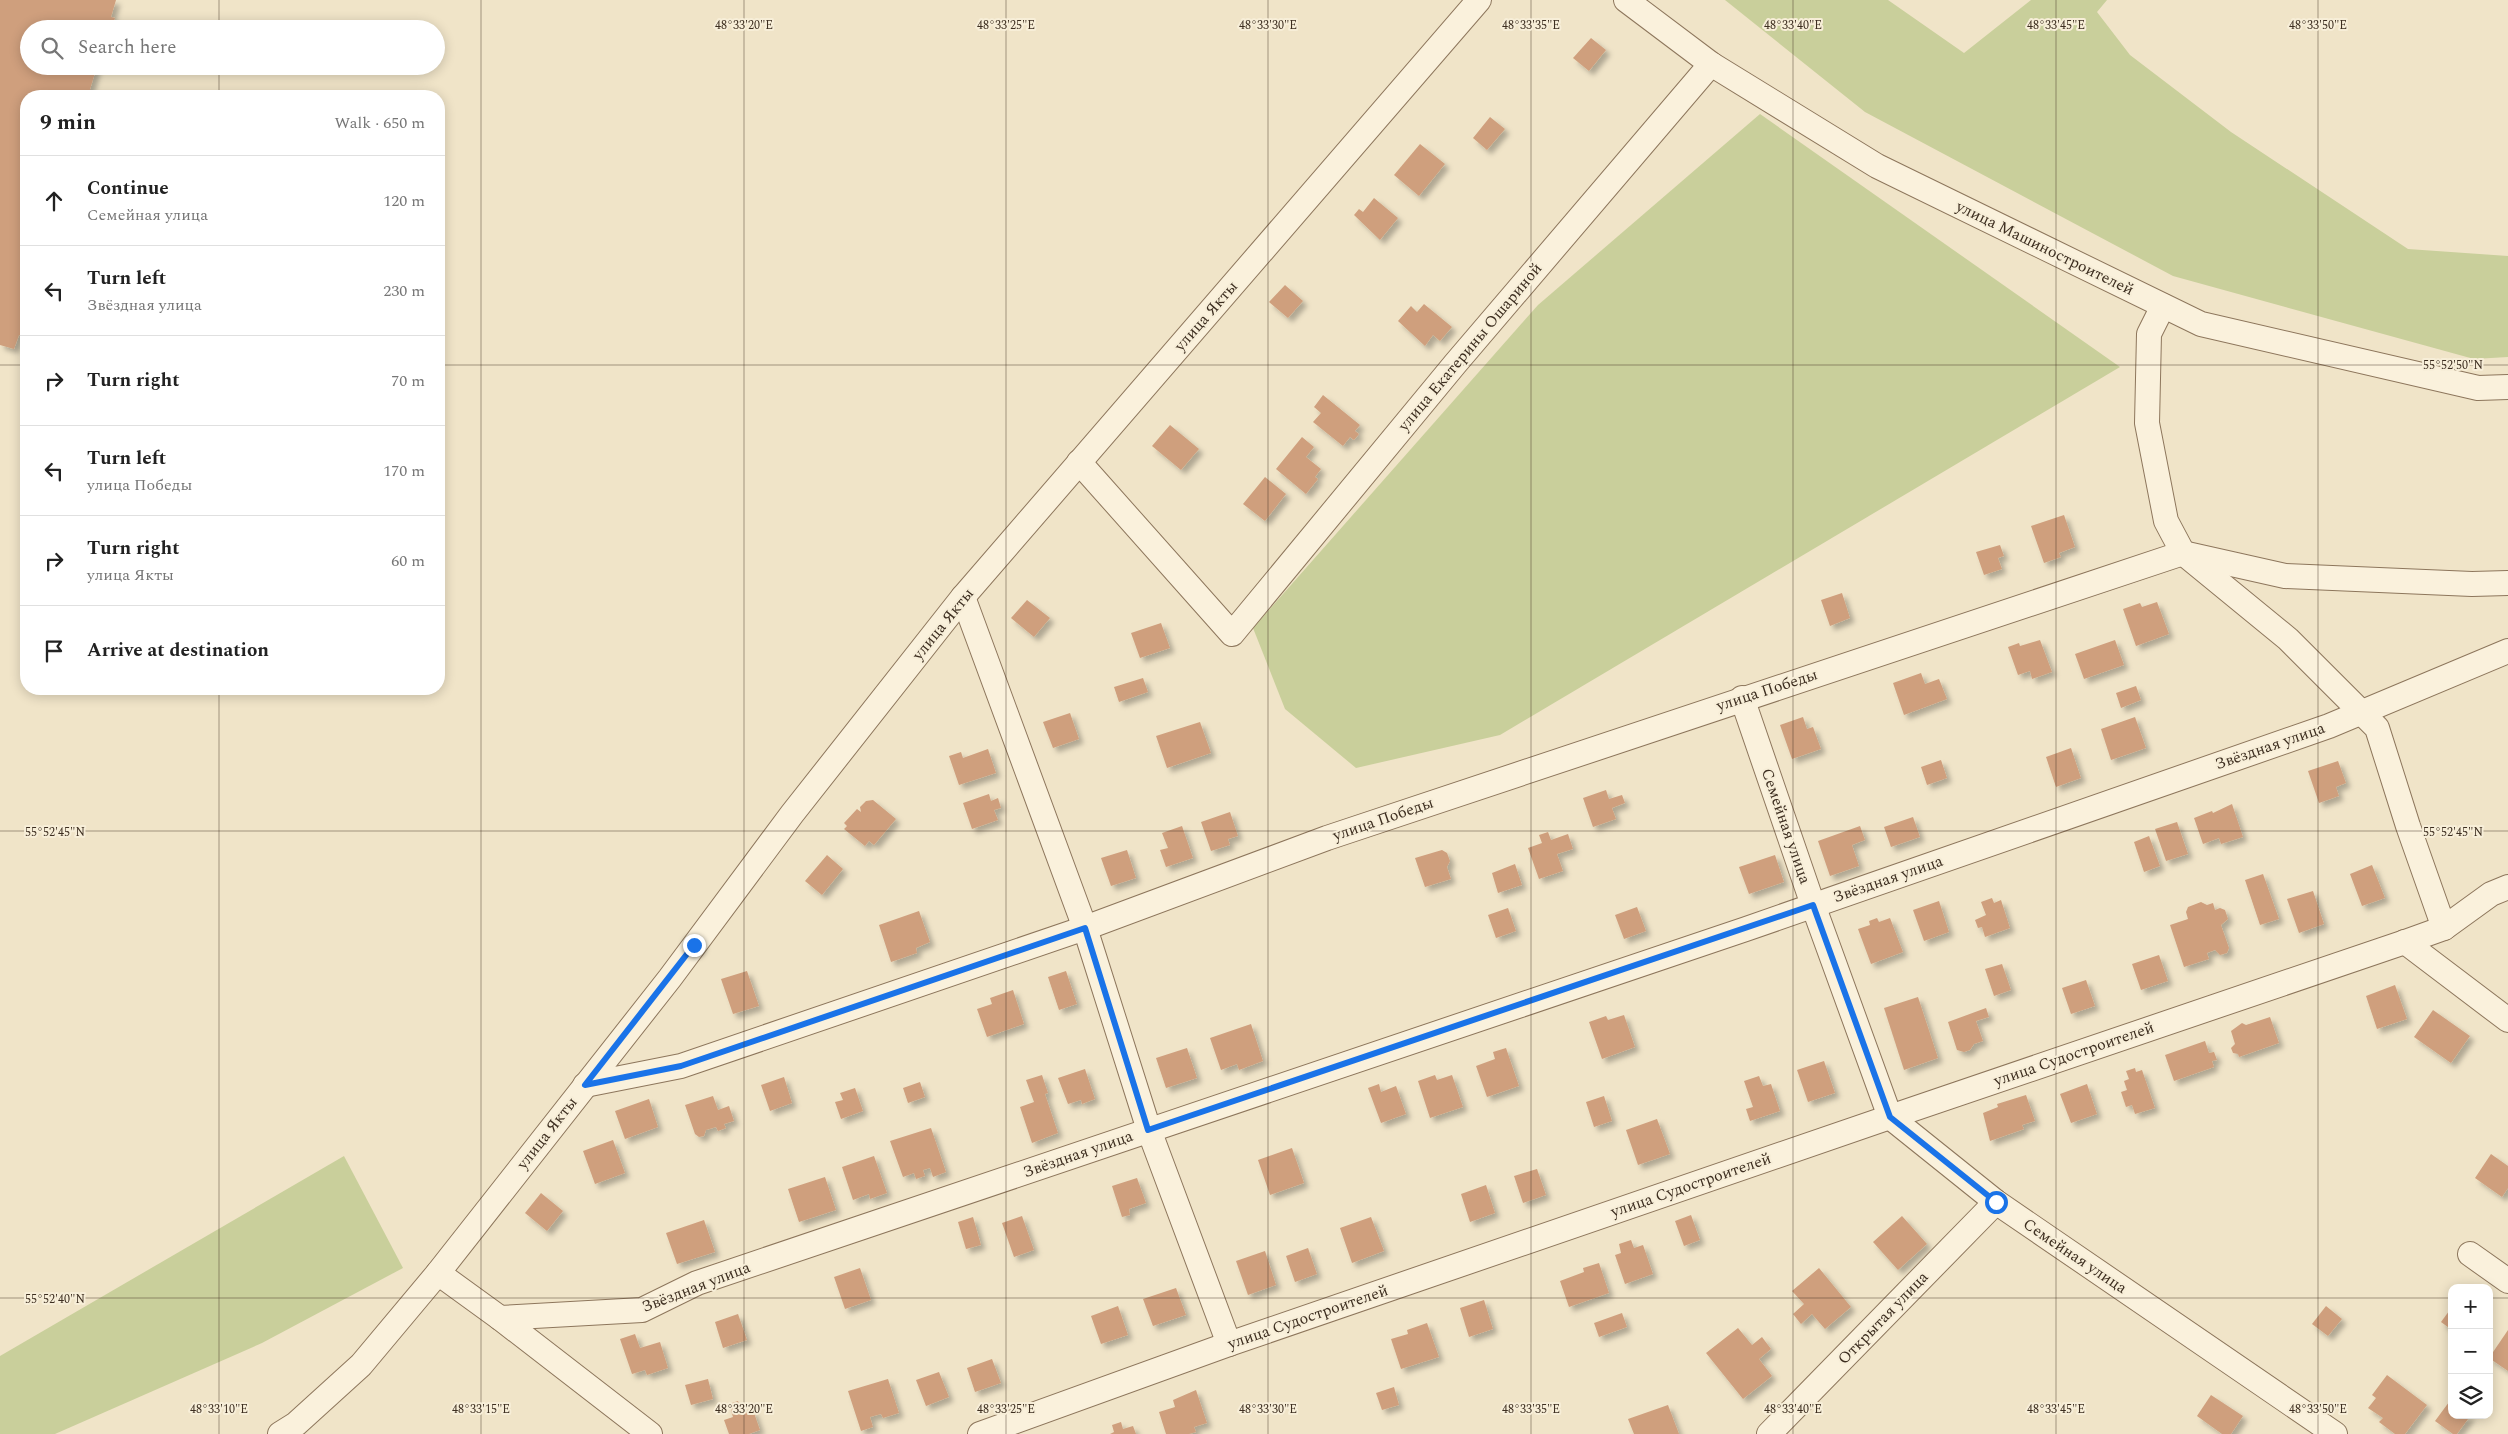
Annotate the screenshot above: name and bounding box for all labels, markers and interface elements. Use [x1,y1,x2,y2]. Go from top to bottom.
text: 48°33'20"E [715,16,773,35]
text: 48°33'25"E [977,16,1035,35]
text: 48°33'30"E [1239,16,1297,35]
text: 48°33'35"E [1502,16,1560,35]
text: 48°33'40"E [1764,16,1822,35]
text: 48°33'45"E [2027,16,2085,35]
text: 48°33'50"E [2289,16,2347,35]
search box [20,20,445,75]
text: Search here [78,33,177,62]
icon: search [38,34,66,62]
text: 9 min [40,107,96,139]
text: Walk · 650 m [334,111,425,135]
text: Continue [87,174,169,203]
icon: ahead [40,187,68,215]
text: 120 m [383,189,425,213]
street label: улица Машиностроителей [1951,194,2138,302]
text: Семейная улица [87,203,208,227]
street label: улица Екатерины Ошариной [1391,257,1548,437]
text: Turn left [87,264,166,293]
street label: улица Якты [1168,275,1244,357]
icon: left [40,277,68,305]
text: 230 m [383,279,425,303]
text: Звёздная улица [87,293,202,317]
text: 55°52'50"N [2423,356,2483,375]
text: Turn right [87,366,180,395]
icon: right [40,367,68,395]
text: 70 m [391,369,425,393]
text: Turn left [87,444,166,473]
icon: left [40,457,68,485]
text: 170 m [383,459,425,483]
text: улица Победы [87,473,192,497]
text: Turn right [87,534,180,563]
icon: right [40,547,68,575]
text: 60 m [391,549,425,573]
text: улица Якты [87,563,174,587]
street label: улица Якты [906,583,980,666]
text: Arrive at destination [87,636,269,665]
icon: arrive [40,637,68,665]
street label: улица Победы [1712,662,1821,718]
street label: Звёздная улица [2212,716,2328,776]
street label: Семейная улица [1755,765,1817,887]
street label: улица Победы [1328,790,1437,848]
text: 55°52'45"N [25,823,85,842]
text: 55°52'45"N [2423,823,2483,842]
street label: Звёздная улица [1830,849,1946,909]
route end [683,934,706,957]
street label: улица Судостроителей [1990,1015,2157,1093]
street label: улица Якты [510,1091,583,1175]
street label: Звёздная улица [1020,1124,1136,1184]
street label: улица Судостроителей [1607,1146,1774,1224]
route start [1985,1191,2008,1214]
street label: Семейная улица [2018,1212,2132,1300]
street label: Звёздная улица [638,1255,754,1319]
street label: Открытая улица [1832,1266,1934,1370]
street label: улица Судостроителей [1224,1278,1391,1356]
map controls [2448,1284,2493,1419]
button: + [2448,1284,2493,1329]
text: 55°52'40"N [25,1290,85,1309]
button: − [2448,1329,2493,1374]
button: layers [2448,1374,2493,1419]
text: 48°33'10"E [190,1400,248,1419]
text: 48°33'15"E [452,1400,510,1419]
text: 48°33'20"E [715,1400,773,1419]
text: 48°33'25"E [977,1400,1035,1419]
text: 48°33'30"E [1239,1400,1297,1419]
text: 48°33'35"E [1502,1400,1560,1419]
text: 48°33'40"E [1764,1400,1822,1419]
text: 48°33'45"E [2027,1400,2085,1419]
text: 48°33'50"E [2289,1400,2347,1419]

